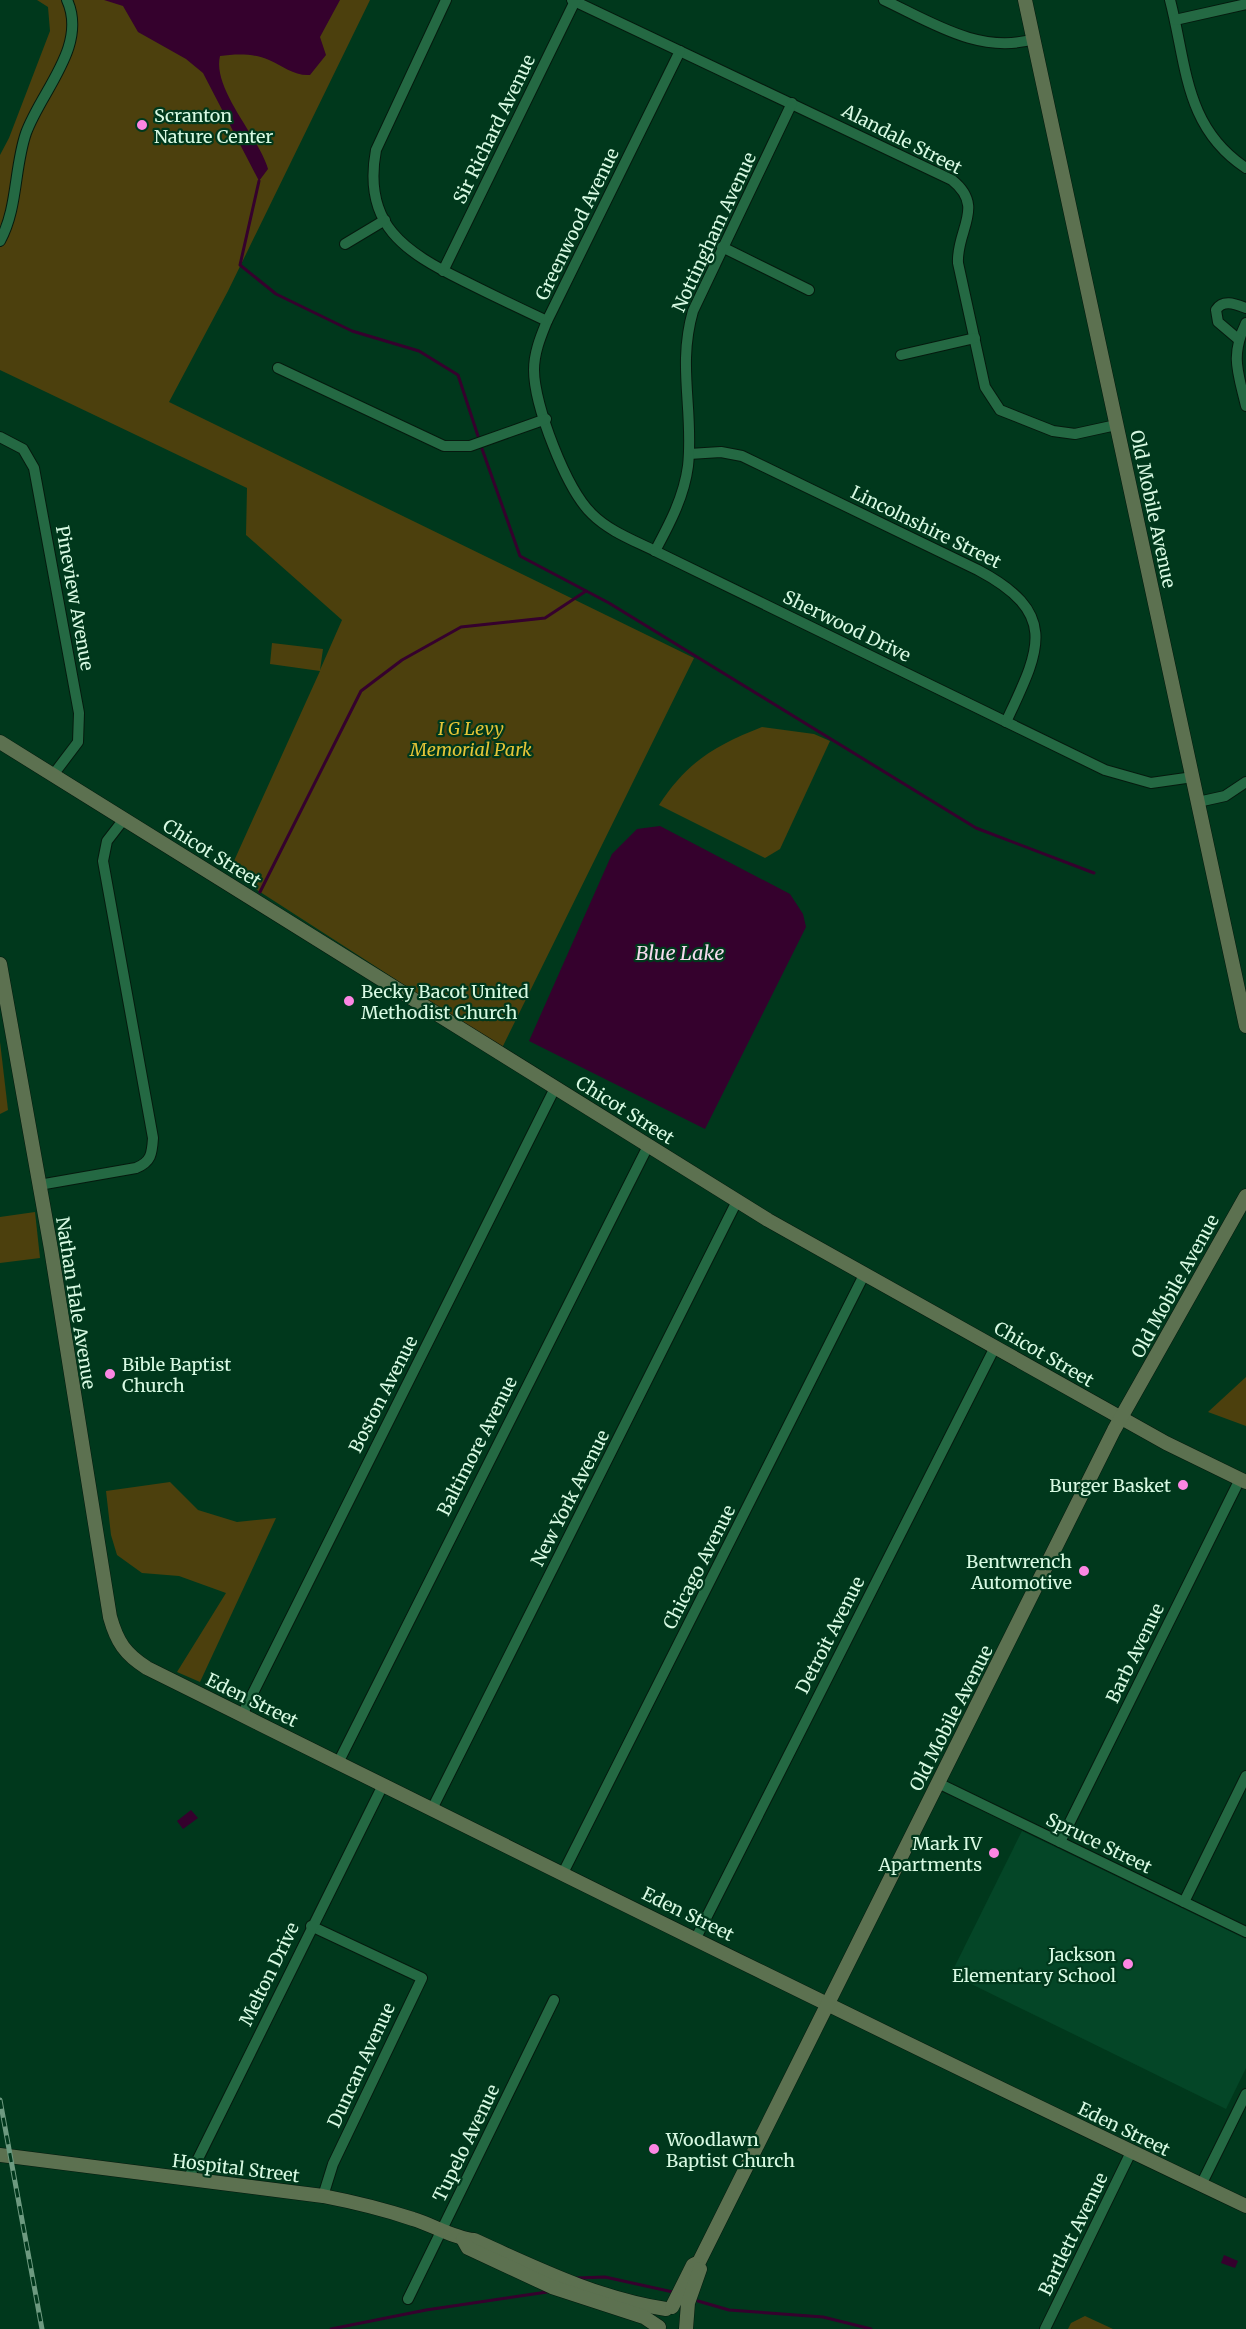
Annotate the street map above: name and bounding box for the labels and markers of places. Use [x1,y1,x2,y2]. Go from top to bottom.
place label: Scranton Nature Center [154,104,273,148]
marker: Scranton Nature Center [135,118,149,132]
place label: Becky Bacot United Methodist Church [361,980,529,1024]
marker: Becky Bacot United Methodist Church [342,994,356,1008]
place label: Bible Baptist Church [122,1353,231,1397]
marker: Bible Baptist Church [103,1367,117,1381]
place label: Burger Basket [1049,1474,1171,1497]
marker: Burger Basket [1176,1478,1190,1492]
place label: Bentwrench Automotive [966,1550,1072,1594]
marker: Bentwrench Automotive [1077,1564,1091,1578]
place label: Mark IV Apartments [878,1832,983,1876]
marker: Mark IV Apartments [987,1846,1001,1860]
place label: Jackson Elementary School [952,1943,1116,1987]
marker: Jackson Elementary School [1121,1957,1135,1971]
place label: Woodlawn Baptist Church [665,2128,795,2172]
marker: Woodlawn Baptist Church [647,2142,661,2156]

